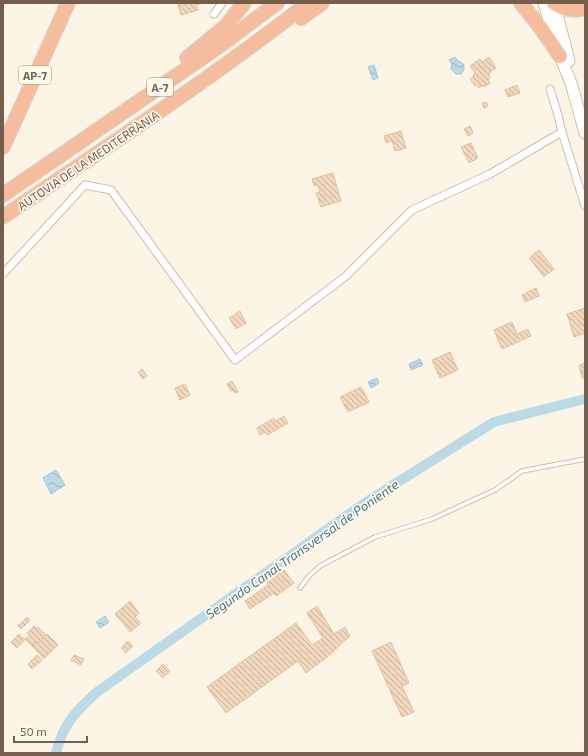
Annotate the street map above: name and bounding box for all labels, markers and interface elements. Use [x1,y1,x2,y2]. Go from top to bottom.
road number: AP-7 [19,66,51,84]
road number: A-7 [147,78,173,96]
street label: AUTOVIA DE LA MEDITERRÀNIA [15,107,162,213]
water label: Segundo Canal Transversal de Poniente [202,476,402,622]
scale bar [14,718,87,744]
text: 50 m [20,724,47,738]

